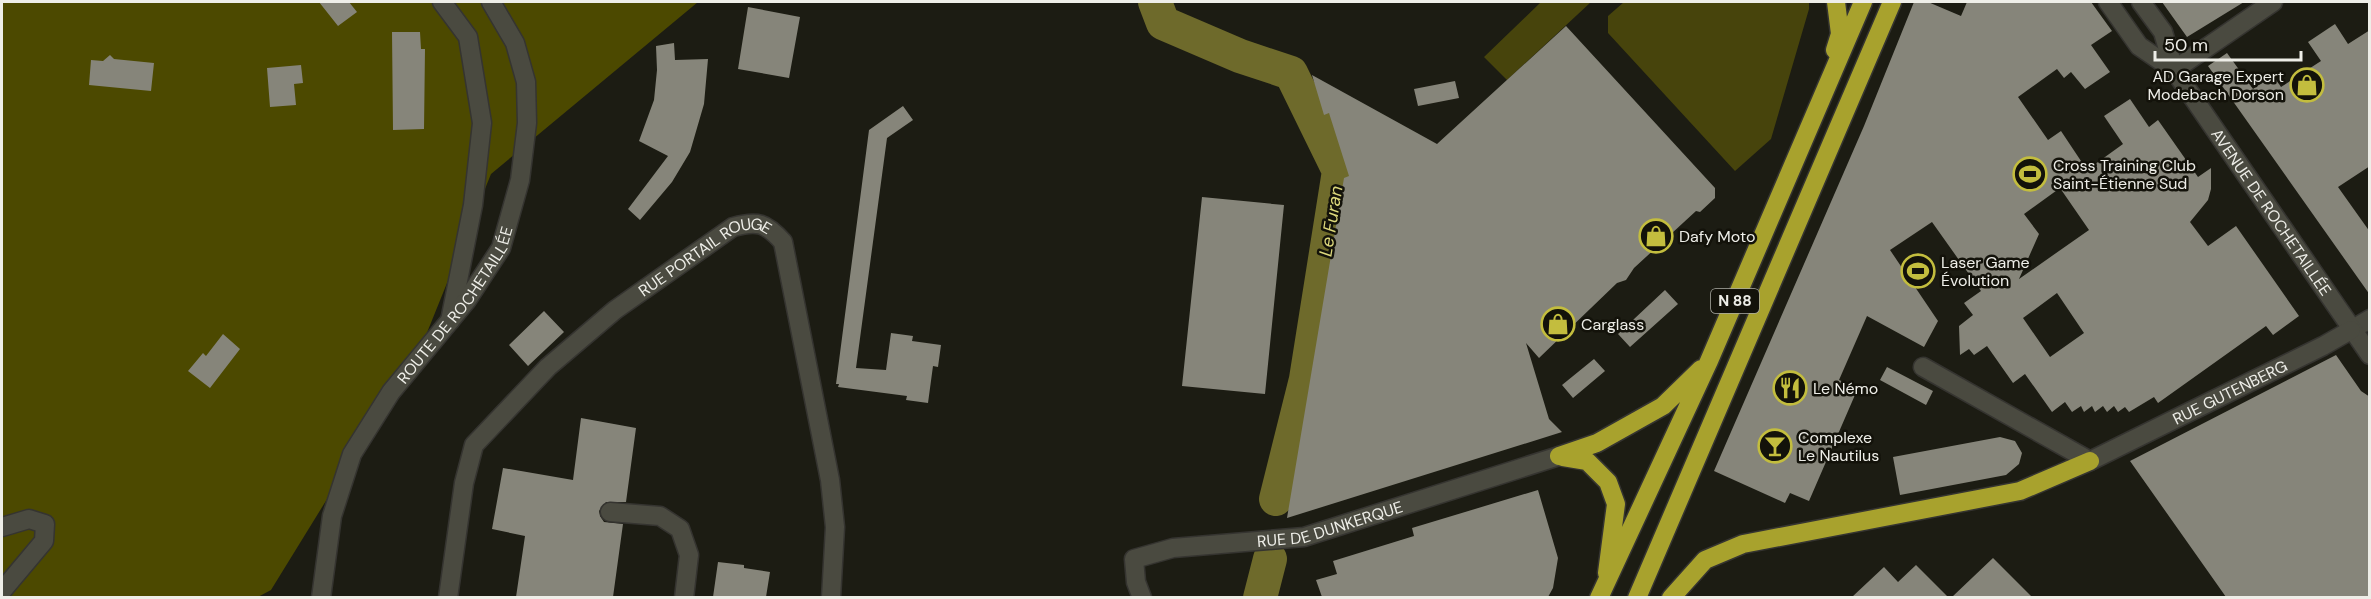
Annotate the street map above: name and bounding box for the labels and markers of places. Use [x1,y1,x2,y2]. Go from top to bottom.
place label: AD Garage Expert Modebach Dorson [2147,66,2284,105]
shop icon: AD Garage Expert Modebach Dorson [2289,67,2325,103]
place label: Cross Training Club Saint-Étienne Sud [2053,155,2196,194]
sports icon: Cross Training Club Saint-Étienne Sud [2012,156,2048,192]
shop icon: Dafy Moto [1638,218,1674,254]
place label: Dafy Moto [1679,226,1755,247]
place label: Laser Game Évolution [1941,252,2030,291]
sports icon: Laser Game Évolution [1900,253,1936,289]
shop icon: Carglass [1540,306,1576,342]
place label: Carglass [1581,314,1644,335]
restaurant icon: Le Némo [1772,370,1808,406]
place label: Le Némo [1813,378,1878,399]
place label: Complexe Le Nautilus [1798,427,1879,466]
bar icon: Complexe Le Nautilus [1757,428,1793,464]

